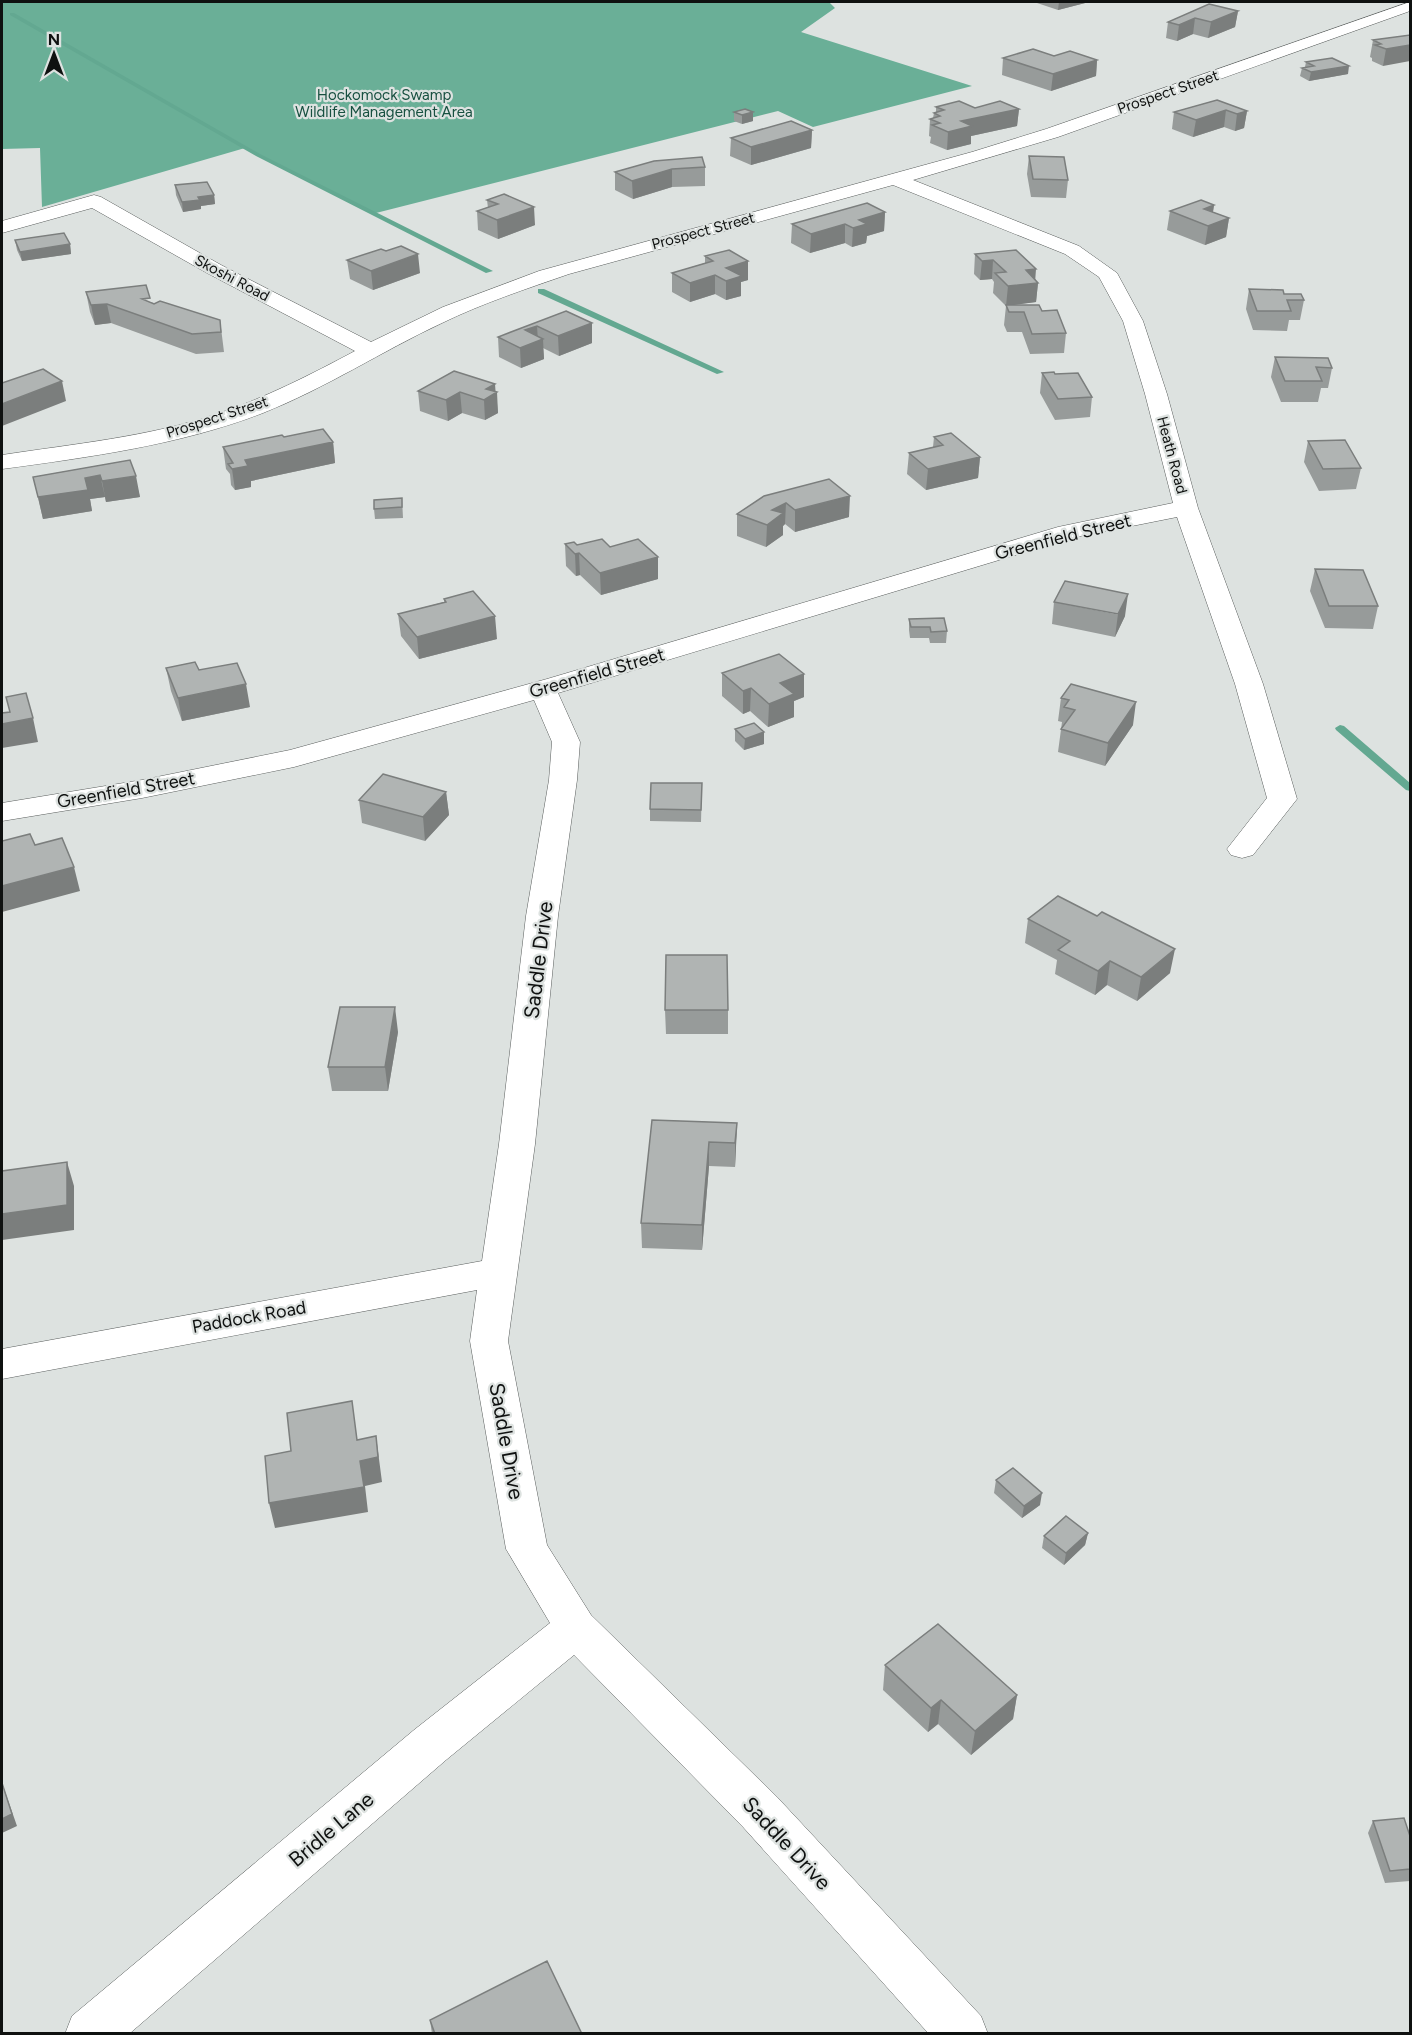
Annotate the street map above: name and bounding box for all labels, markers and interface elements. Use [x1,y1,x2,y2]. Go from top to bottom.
north arrow [24,24,84,84]
text: N [48,30,60,49]
street label: Prospect Street [1115,66,1221,118]
park label: Hockomock Swamp Wildlife Management Area [295,86,473,121]
street label: Prospect Street [650,209,757,253]
street label: Skoshi Road [192,251,272,305]
street label: Prospect Street [164,392,270,442]
street label: Heath Road [1153,414,1191,496]
street label: Greenfield Street [993,509,1134,565]
street label: Greenfield Street [527,643,667,703]
street label: Greenfield Street [55,767,197,813]
street label: Saddle Drive [518,900,558,1020]
street label: Paddock Road [190,1296,308,1338]
street label: Saddle Drive [484,1381,530,1501]
street label: Bridle Lane [283,1786,379,1872]
street label: Saddle Drive [738,1791,836,1895]

